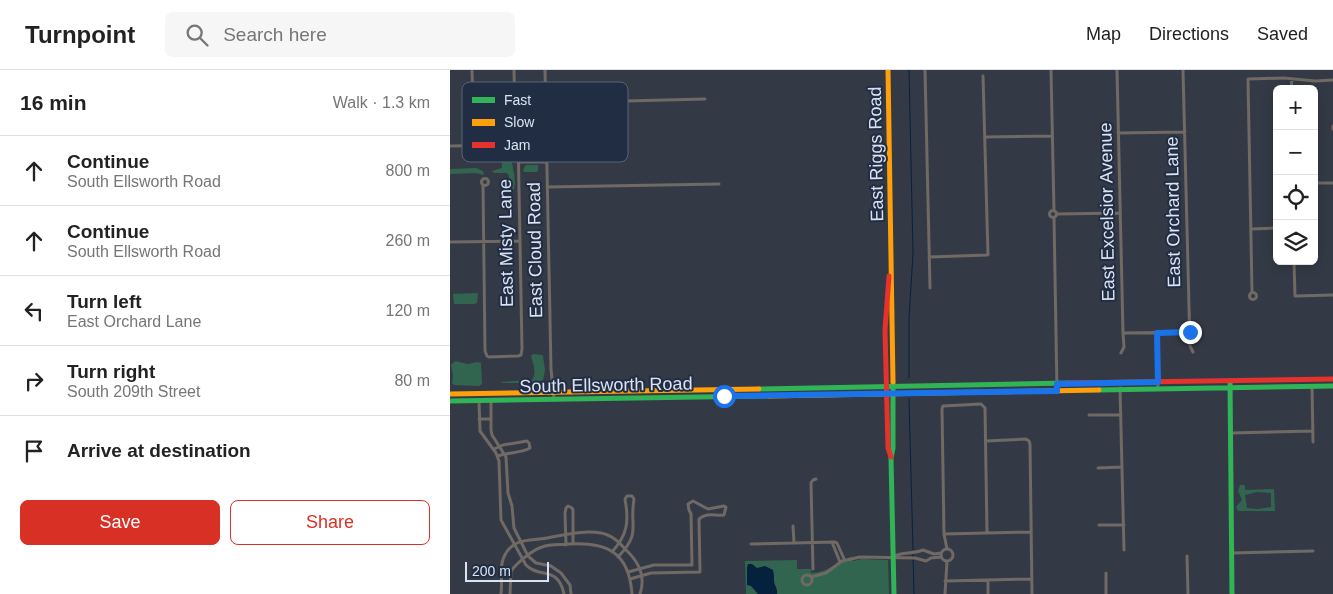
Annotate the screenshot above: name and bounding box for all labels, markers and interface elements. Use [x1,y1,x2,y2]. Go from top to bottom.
search box [165,12,515,57]
text: Turnpoint [25,21,135,48]
icon: search [183,21,211,49]
text: Search here [223,24,327,45]
text: Map [1086,24,1121,44]
text: Directions [1149,24,1229,44]
text: Saved [1257,24,1308,44]
legend [462,82,628,162]
map controls [1273,85,1318,265]
button: + [1273,85,1318,130]
street label: East Riggs Road [865,86,887,222]
text: 16 min [20,91,87,114]
text: Fast [504,92,531,108]
text: Walk · 1.3 km [333,94,430,111]
text: Slow [504,114,535,130]
street label: East Excelsior Avenue [1095,122,1119,302]
button: − [1273,130,1318,175]
street label: East Orchard Lane [1162,136,1184,288]
text: Jam [504,137,530,153]
text: Continue [67,151,149,172]
icon: ahead [20,157,48,185]
text: 800 m [386,162,430,179]
text: South Ellsworth Road [67,173,221,190]
button: locate [1273,175,1318,220]
street label: East Misty Lane [495,179,517,307]
street label: East Cloud Road [524,182,546,318]
button: layers [1273,220,1318,265]
text: Continue [67,221,149,242]
icon: ahead [20,227,48,255]
text: 260 m [386,232,430,249]
text: South Ellsworth Road [67,243,221,260]
text: Turn left [67,291,142,312]
icon: left [20,297,48,325]
text: 120 m [386,302,430,319]
text: East Orchard Lane [67,313,201,330]
route end [1179,321,1202,344]
text: Turn right [67,361,155,382]
icon: right [20,367,48,395]
text: 80 m [394,372,430,389]
street label: South Ellsworth Road [519,373,693,397]
text: South 209th Street [67,383,200,400]
route start [713,385,736,408]
icon: arrive [20,437,48,465]
text: Arrive at destination [67,440,251,461]
button: Save [20,500,220,545]
button: Share [230,500,430,545]
scale bar [465,559,549,582]
text: 200 m [472,563,511,579]

